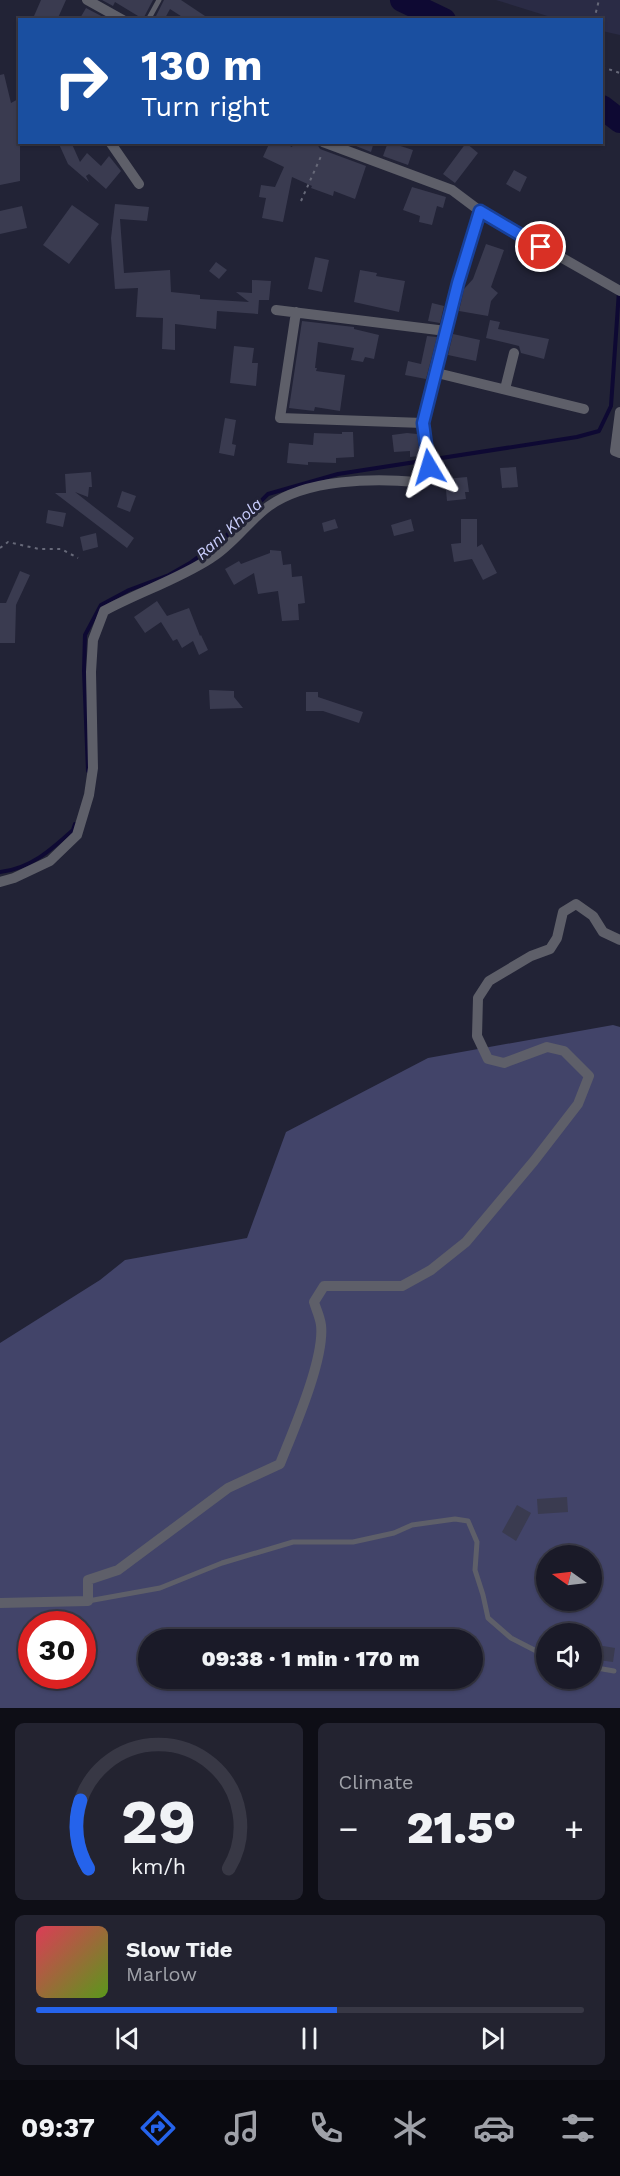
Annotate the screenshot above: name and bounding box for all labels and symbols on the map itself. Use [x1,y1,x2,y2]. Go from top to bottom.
pin [515,221,566,272]
position arrow [397,435,461,499]
water label: Rani Khola [192,494,266,564]
north arrow [536,1545,602,1611]
speed limit sign: 30 [18,1611,96,1689]

